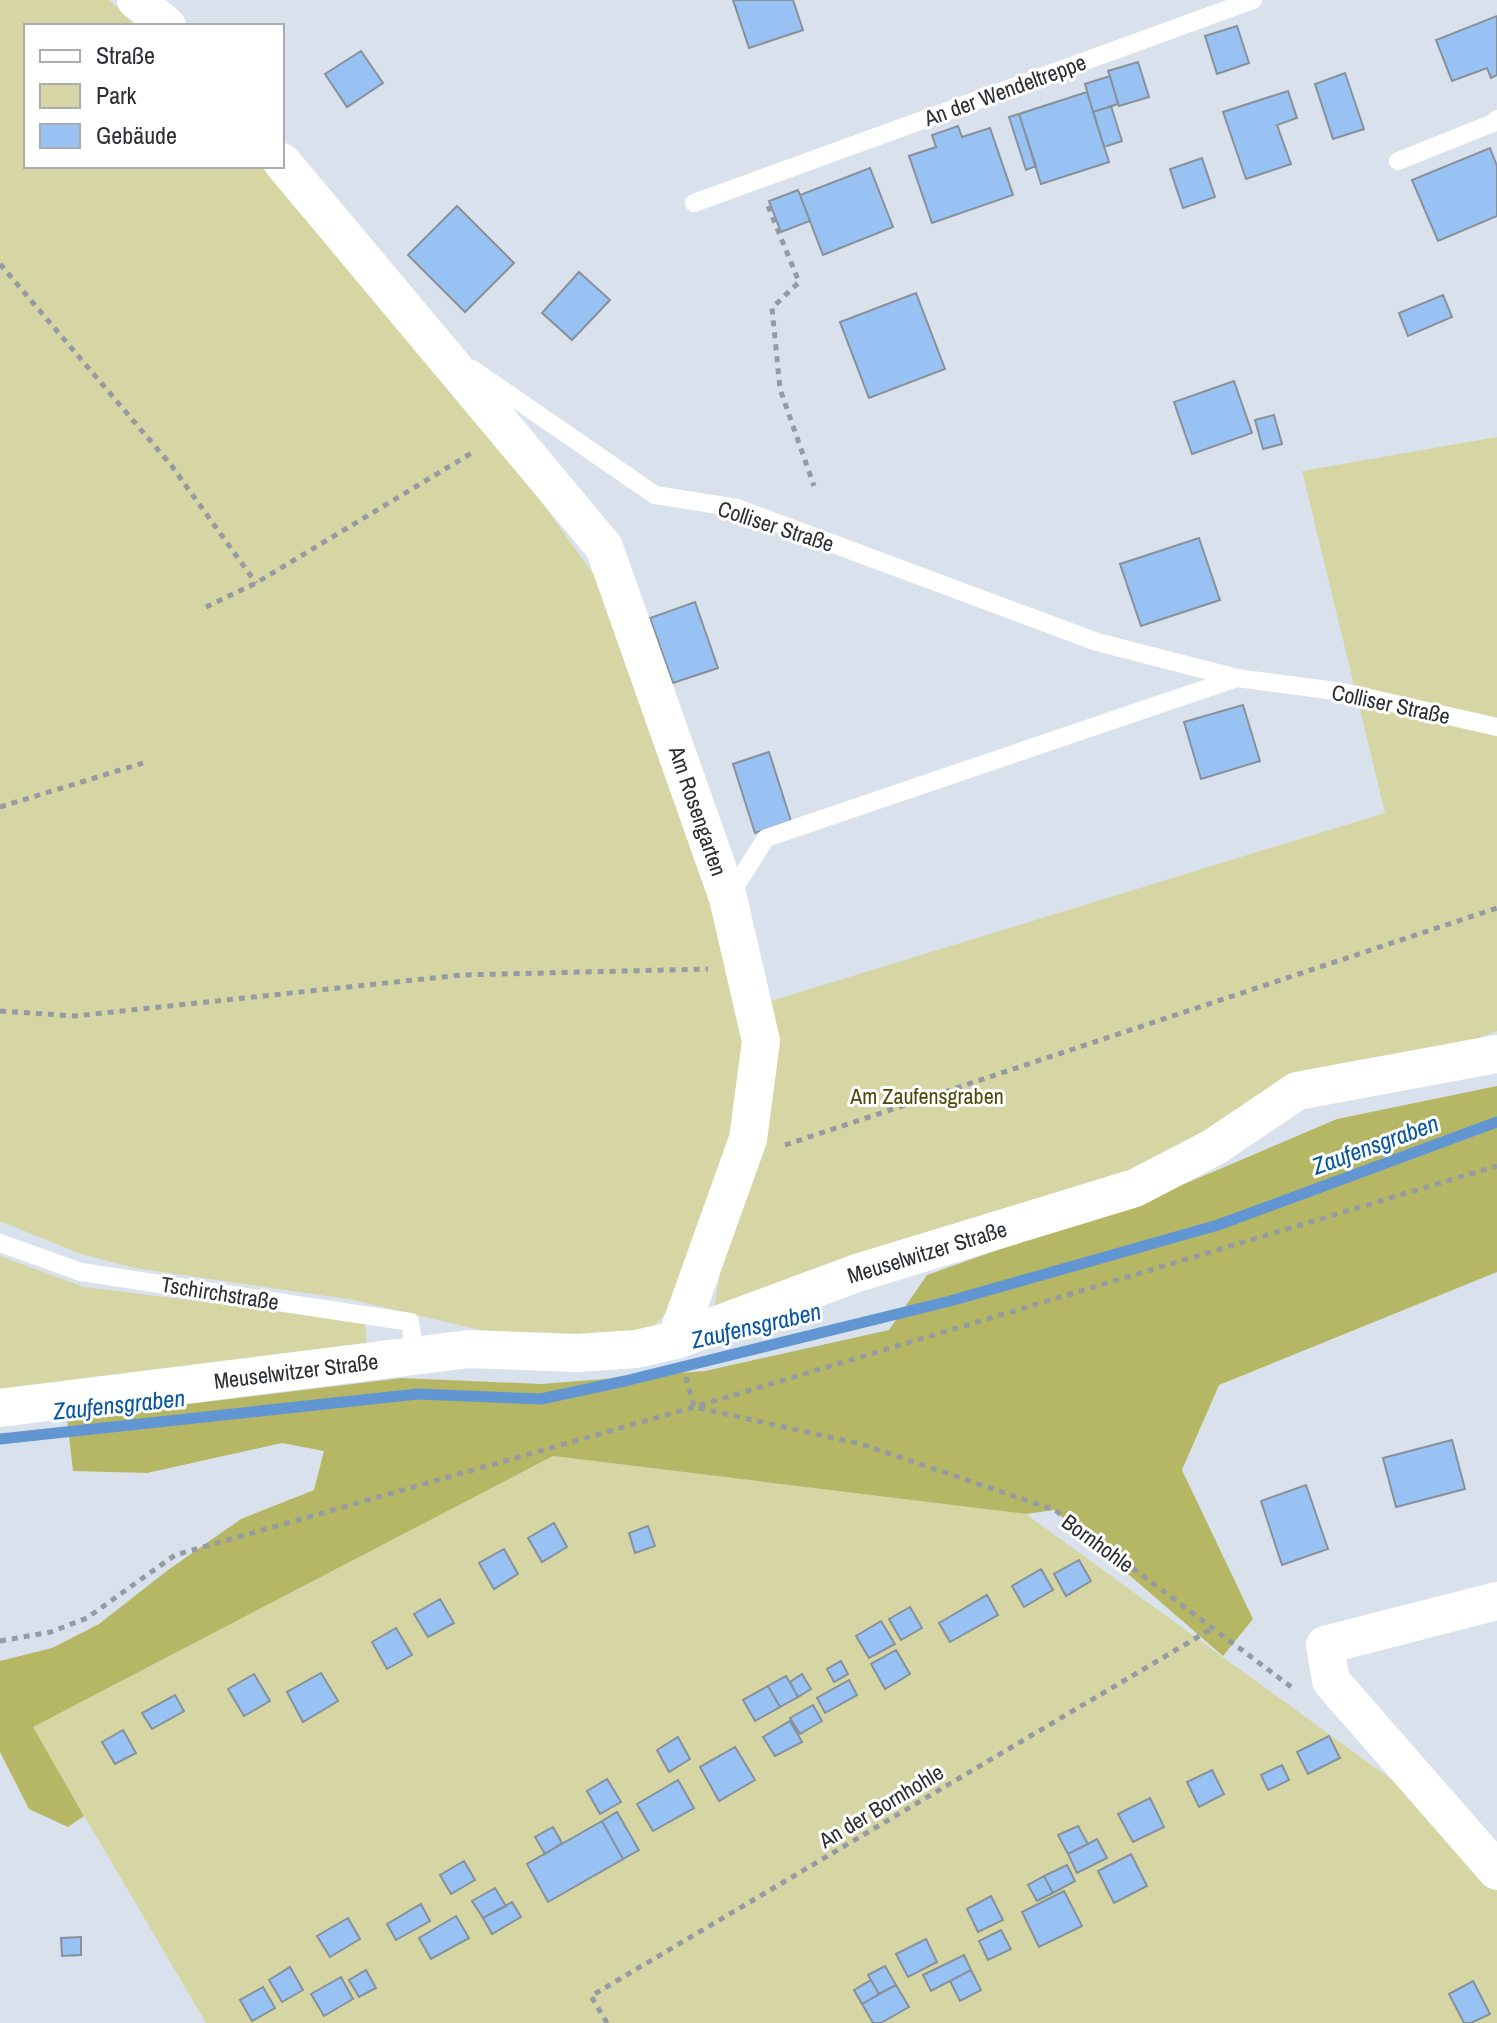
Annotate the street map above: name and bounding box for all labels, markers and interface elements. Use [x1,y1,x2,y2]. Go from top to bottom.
legend [24,24,284,168]
text: Straße [96,39,155,71]
street label: An der Wendeltreppe [919,47,1090,134]
text: Park [96,79,137,111]
text: Gebäude [96,119,177,151]
street label: Colliser Straße [714,493,838,559]
street label: Colliser Straße [1329,677,1453,731]
street label: Am Rosengarten [661,741,734,880]
park label: Am Zaufensgraben [849,1081,1004,1111]
water label: Zaufensgraben [1306,1106,1443,1182]
street label: Meuselwitzer Straße [844,1213,1010,1291]
street label: Tschirchstraße [159,1269,281,1317]
water label: Zaufensgraben [687,1295,824,1356]
street label: Meuselwitzer Straße [212,1346,380,1396]
water label: Zaufensgraben [51,1381,187,1427]
street label: Bornhohle [1056,1507,1140,1579]
street label: An der Bornhohle [812,1757,949,1856]

